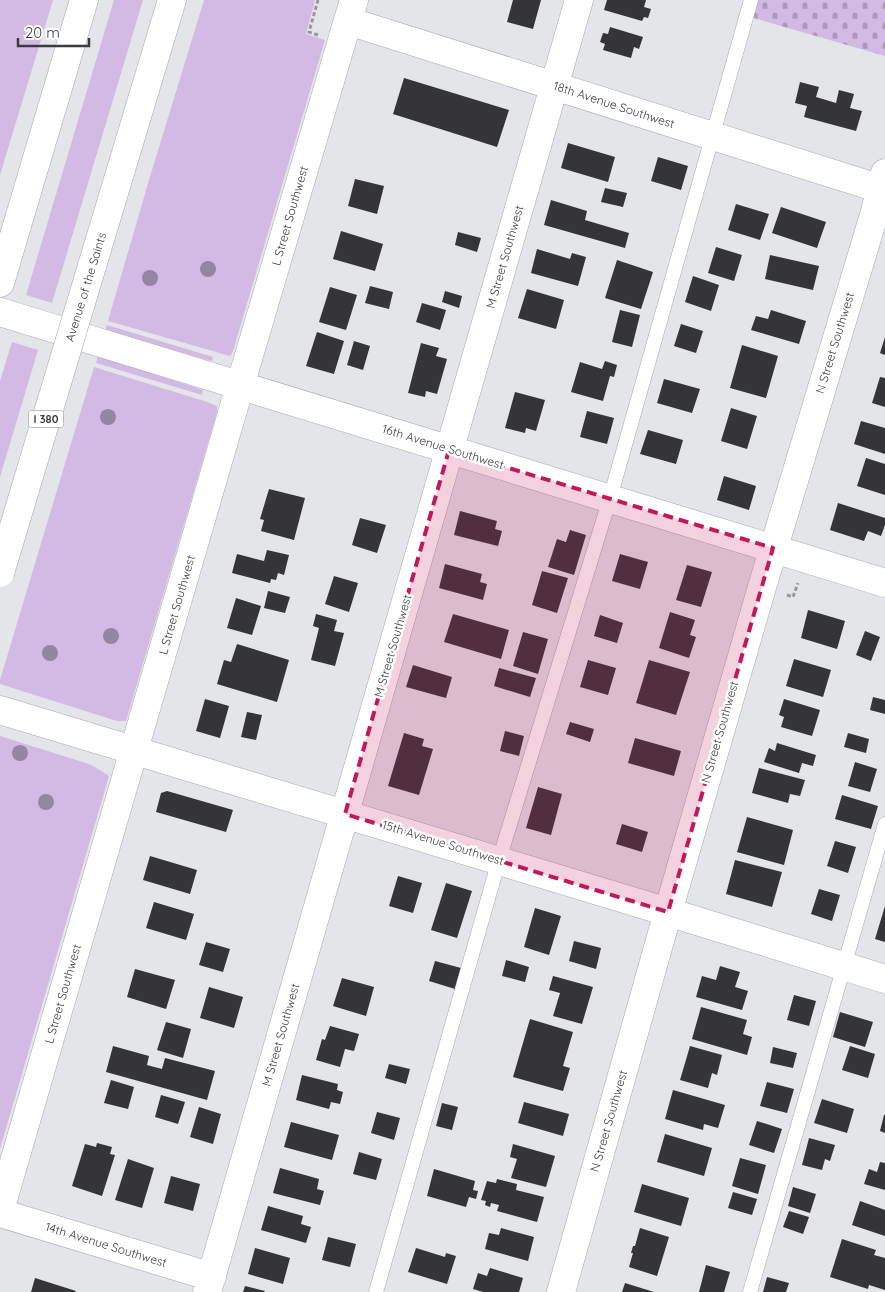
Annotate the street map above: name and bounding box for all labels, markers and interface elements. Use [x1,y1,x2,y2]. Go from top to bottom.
scale bar [18,15,89,47]
text: 20 m [25,23,60,42]
street label: 18th Avenue Southwest [552,78,677,131]
street label: L Street Southwest [268,164,311,267]
street label: M Street Southwest [483,204,526,310]
street label: Avenue of the Saints [62,230,109,343]
street label: N Street Southwest [812,290,857,395]
road number: I 380 [28,410,64,428]
street label: 16th Avenue Southwest [380,421,506,472]
street label: L Street Southwest [155,553,198,656]
street label: M Street Southwest [371,593,414,699]
street label: N Street Southwest [698,679,741,785]
street label: 15th Avenue Southwest [380,817,506,868]
street label: L Street Southwest [41,942,84,1045]
street label: M Street Southwest [259,982,302,1088]
street label: N Street Southwest [587,1068,630,1174]
street label: 14th Avenue Southwest [44,1219,169,1270]

